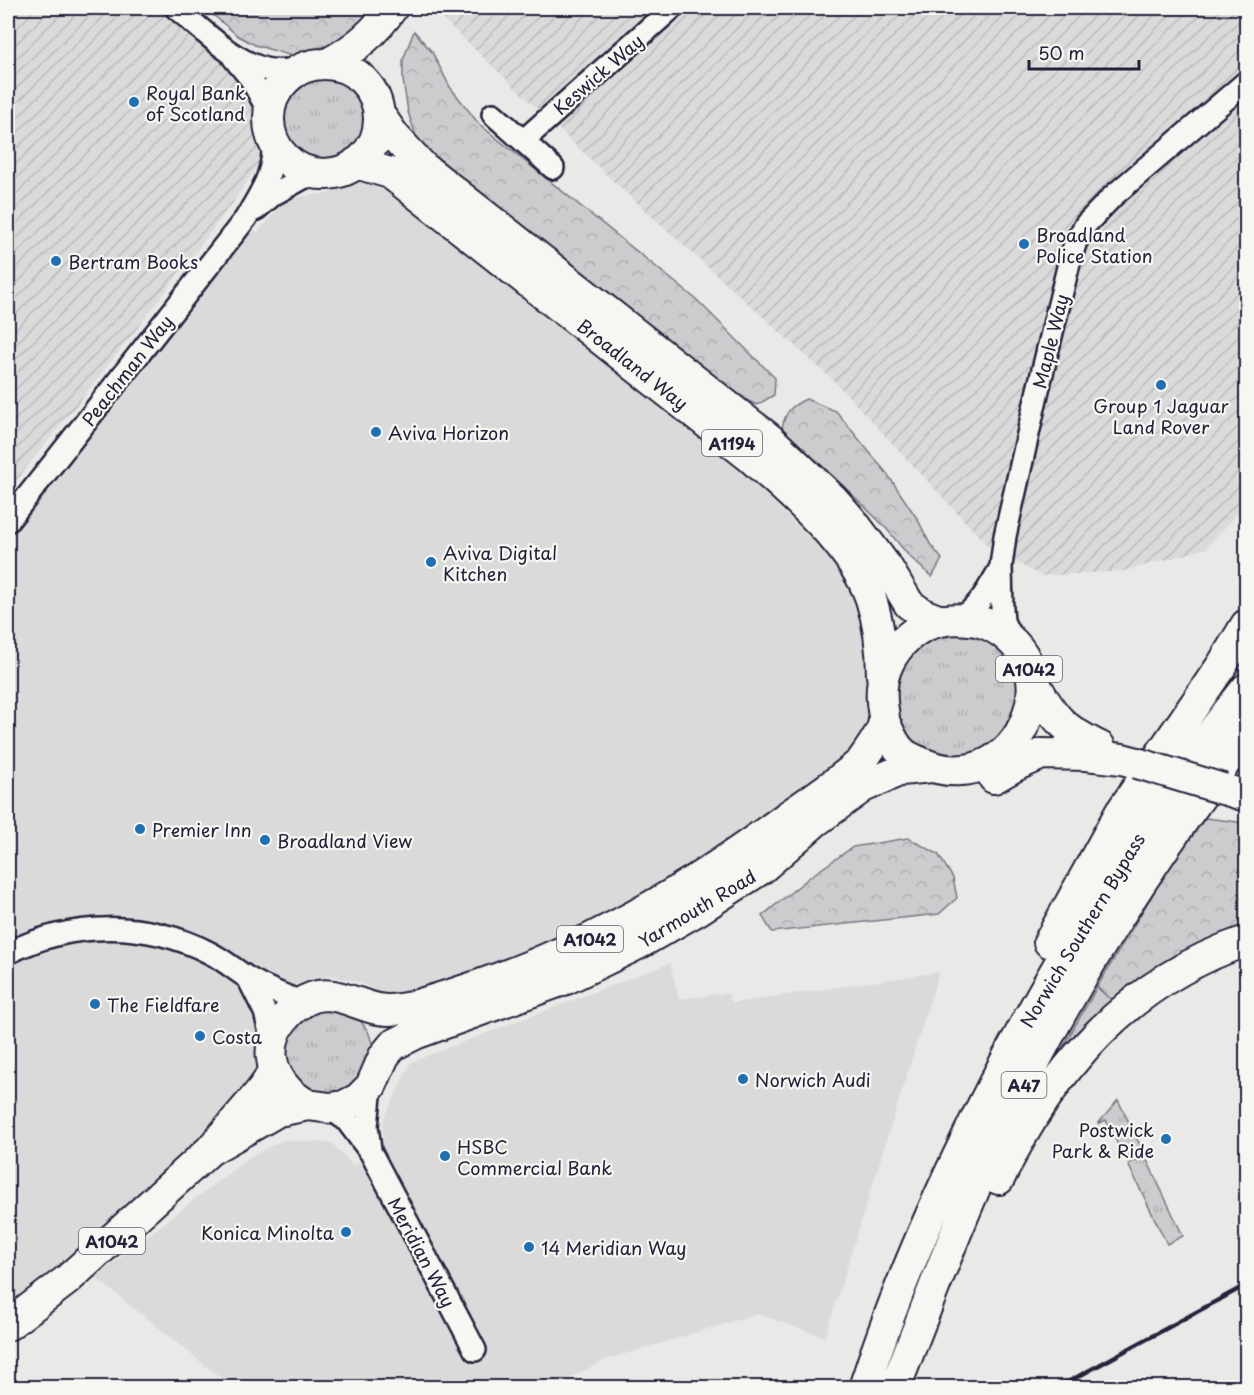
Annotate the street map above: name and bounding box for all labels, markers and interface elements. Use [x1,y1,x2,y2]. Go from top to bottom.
street label: Keswick Way [547,27,649,121]
scale bar [1029,33,1138,71]
text: 50 m [1038,39,1085,66]
place label: Royal Bank of Scotland [146,79,246,127]
marker: Royal Bank of Scotland [127,95,141,109]
place label: Broadland Police Station [1036,221,1153,269]
marker: Broadland Police Station [1017,237,1031,251]
place label: Bertram Books [68,248,198,275]
marker: Bertram Books [49,254,63,268]
street label: Maple Way [1025,291,1075,391]
street label: Peachman Way [75,309,179,431]
street label: Broadland Way [572,312,694,416]
marker: Group 1 Jaguar Land Rover [1154,378,1168,392]
place label: Group 1 Jaguar Land Rover [1093,392,1230,440]
place label: Aviva Horizon [388,419,509,446]
marker: Aviva Horizon [369,425,383,439]
road number: A1194 [702,430,762,456]
place label: Aviva Digital Kitchen [443,539,557,587]
marker: Aviva Digital Kitchen [424,555,438,569]
road number: A1042 [996,656,1062,682]
place label: Premier Inn [152,816,252,843]
marker: Premier Inn [133,822,147,836]
place label: Broadland View [277,827,412,854]
street label: Norwich Southern Bypass [1013,828,1151,1032]
marker: Broadland View [258,833,272,847]
street label: Yarmouth Road [633,862,761,954]
road number: A1042 [557,926,623,952]
place label: The Fieldfare [107,991,219,1018]
marker: The Fieldfare [88,997,102,1011]
place label: Costa [212,1023,263,1050]
marker: Costa [193,1029,207,1043]
place label: Norwich Audi [755,1066,871,1093]
marker: Norwich Audi [736,1072,750,1086]
road number: A47 [1002,1072,1046,1098]
place label: Postwick Park & Ride [1052,1116,1154,1164]
marker: Postwick Park & Ride [1159,1132,1173,1146]
place label: HSBC Commercial Bank [457,1133,612,1181]
marker: HSBC Commercial Bank [438,1149,452,1163]
street label: Meridian Way [382,1192,462,1312]
place label: Konica Minolta [201,1219,335,1246]
marker: Konica Minolta [339,1225,353,1239]
road number: A1042 [79,1228,145,1254]
place label: 14 Meridian Way [541,1234,687,1261]
marker: 14 Meridian Way [522,1240,536,1254]

